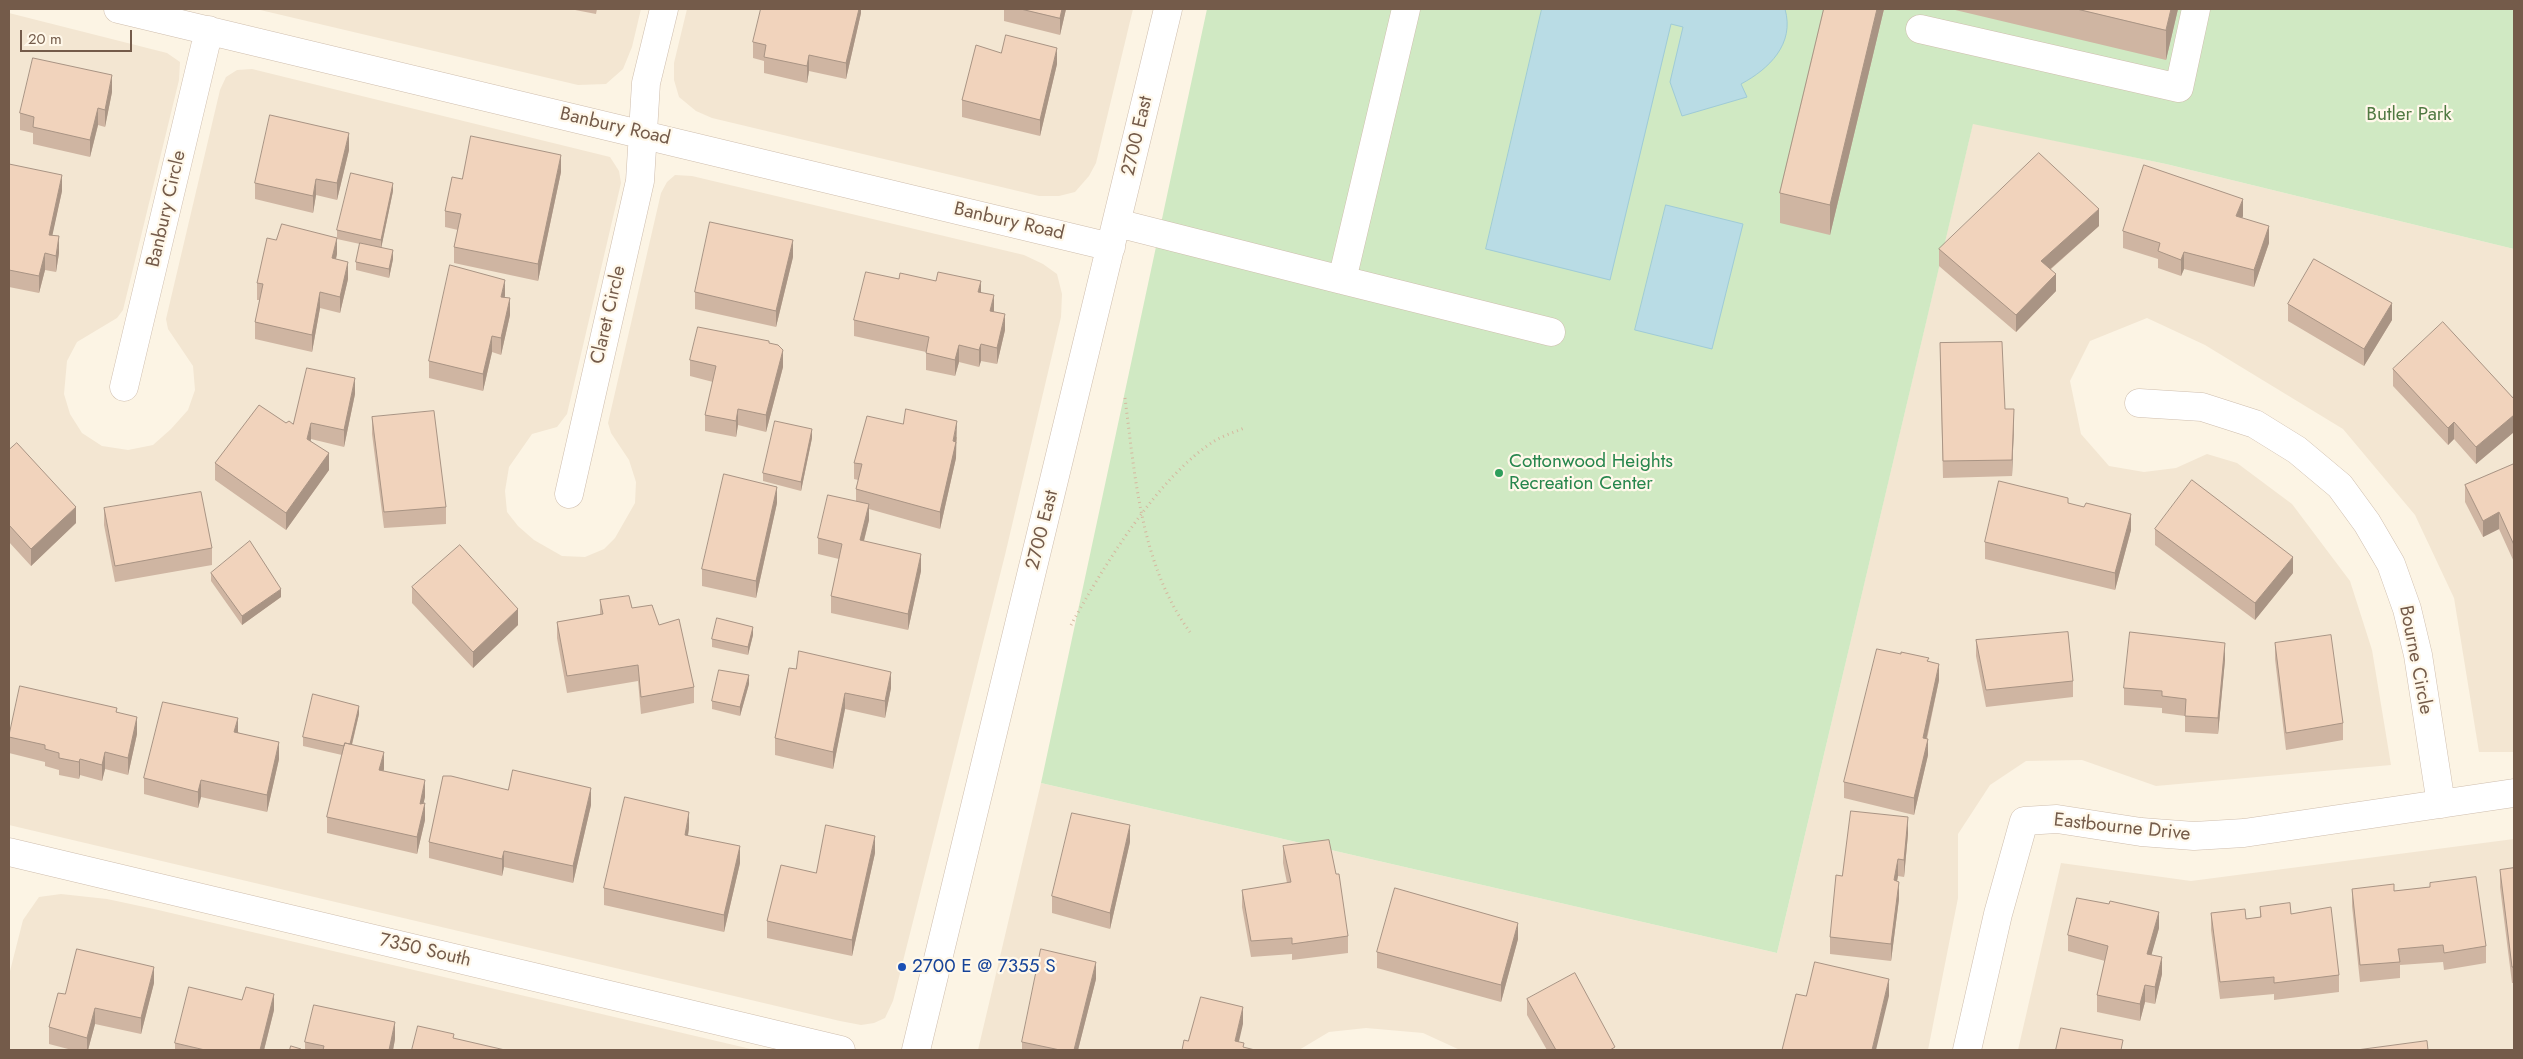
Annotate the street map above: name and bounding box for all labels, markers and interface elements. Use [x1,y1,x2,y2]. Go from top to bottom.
scale bar [22,20,135,52]
text: 20 m [28,28,62,50]
street label: 2700 East [1118,94,1158,178]
street label: Banbury Road [558,103,672,151]
park label: Butler Park [2366,104,2452,126]
street label: Banbury Circle [142,148,192,270]
street label: Banbury Road [952,198,1066,246]
street label: Claret Circle [587,264,631,366]
place label: Cottonwood Heights Recreation Center [1509,451,1673,495]
marker: Cottonwood Heights Recreation Center [1493,467,1505,479]
street label: 2700 East [1022,488,1064,572]
street label: Bourne Circle [2393,604,2437,716]
street label: Eastbourne Drive [2053,809,2191,847]
street label: 7350 South [377,929,473,973]
place label: 2700 E @ 7355 S [912,956,1056,978]
marker: 2700 E @ 7355 S [896,961,908,973]

